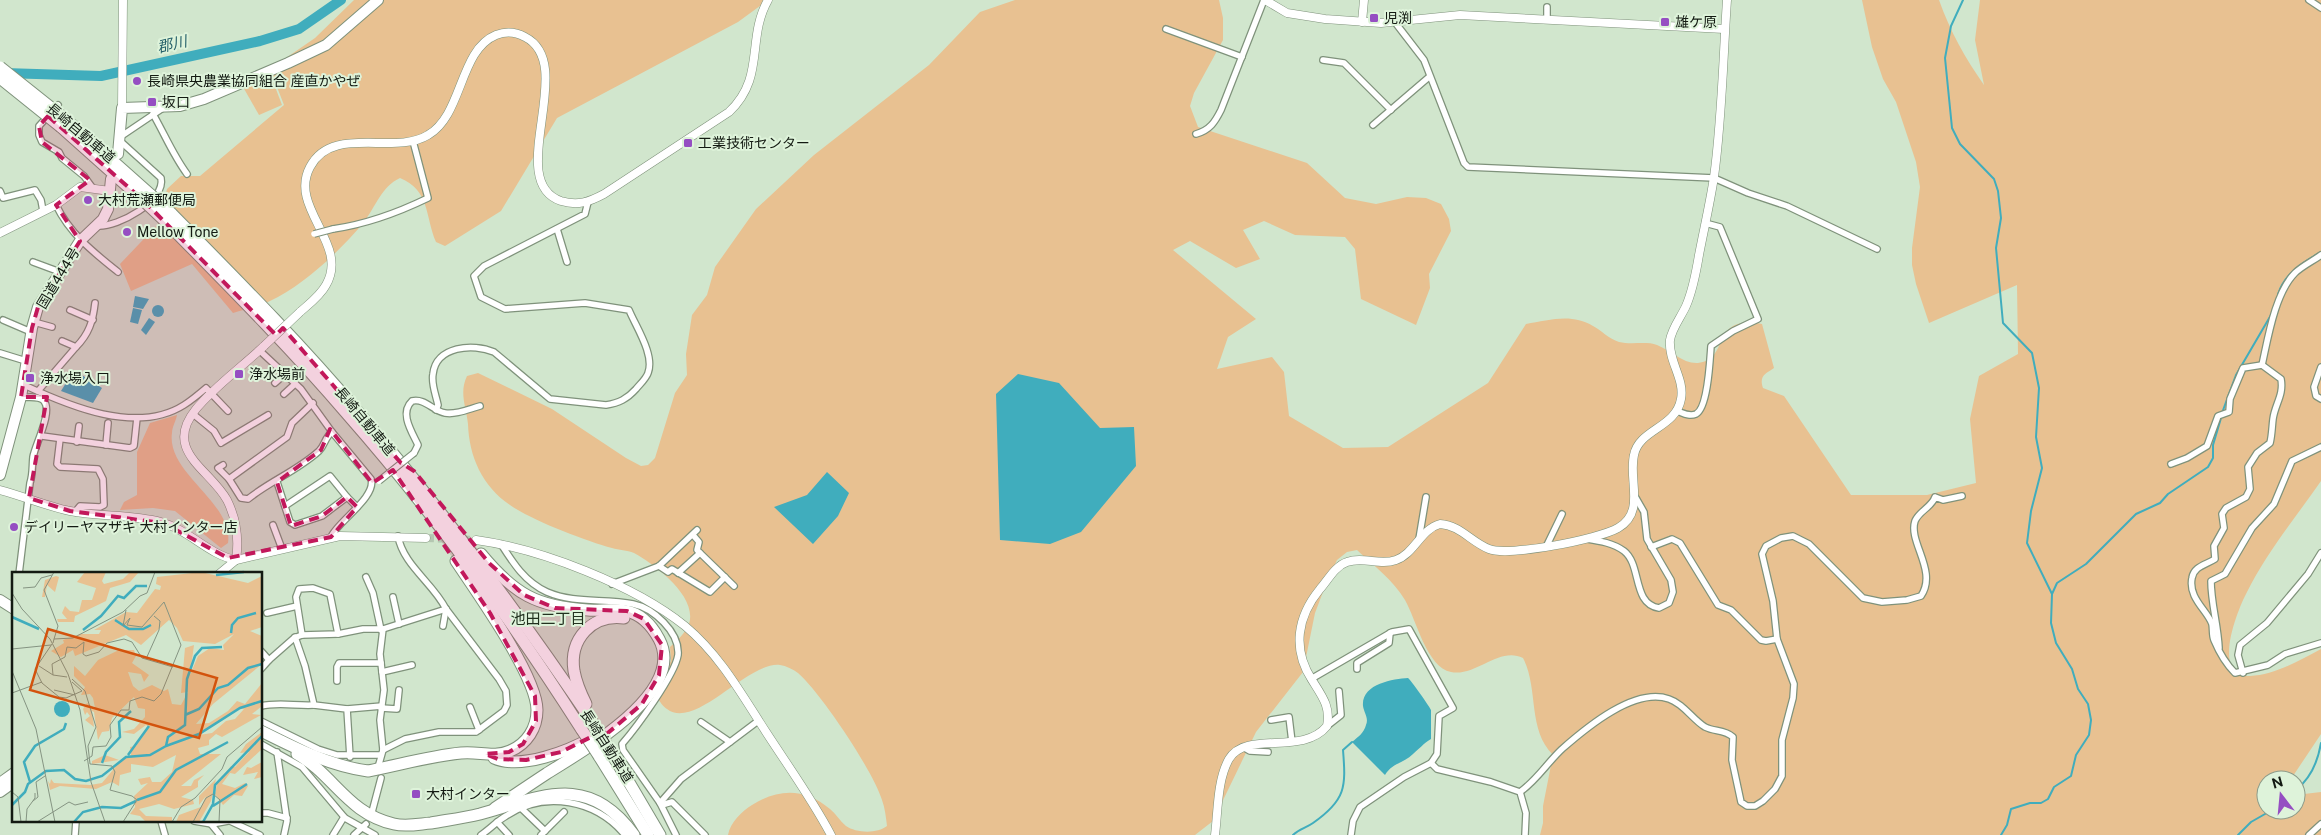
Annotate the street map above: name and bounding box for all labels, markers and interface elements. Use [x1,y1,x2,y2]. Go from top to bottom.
place label: 児渕 [1384,10,1412,26]
marker: 児渕 [1368,12,1380,24]
place label: 雄ケ原 [1675,14,1717,30]
marker: 雄ケ原 [1659,16,1671,28]
water label: 郡川 [155,32,190,56]
place label: 長崎県央農業協同組合 産直かやぜ [147,73,360,89]
marker: 長崎県央農業協同組合 産直かやぜ [131,75,143,87]
place label: 坂口 [162,94,190,110]
marker: 坂口 [146,96,158,108]
street label: 長崎自動車道 [44,100,118,166]
place label: 工業技術センター [698,135,810,151]
marker: 工業技術センター [682,137,694,149]
place label: 大村荒瀬郵便局 [98,192,196,208]
marker: 大村荒瀬郵便局 [82,194,94,206]
place label: Mellow Tone [137,224,219,240]
marker: Mellow Tone [121,226,133,238]
street label: 国道444号 [34,245,82,311]
place label: 浄水場前 [249,366,305,382]
marker: 浄水場前 [233,368,245,380]
place label: 浄水場入口 [40,370,110,386]
marker: 浄水場入口 [24,372,36,384]
street label: 長崎自動車道 [332,384,398,458]
place label: デイリーヤマザキ 大村インター店 [24,519,237,535]
marker: デイリーヤマザキ 大村インター店 [8,521,20,533]
inset map [12,572,262,822]
district label: 池田二丁目 [510,610,586,627]
street label: 長崎自動車道 [577,706,637,786]
north arrow [2256,770,2306,820]
text: N [2270,773,2285,792]
place label: 大村インター [426,786,510,802]
marker: 大村インター [410,788,422,800]

